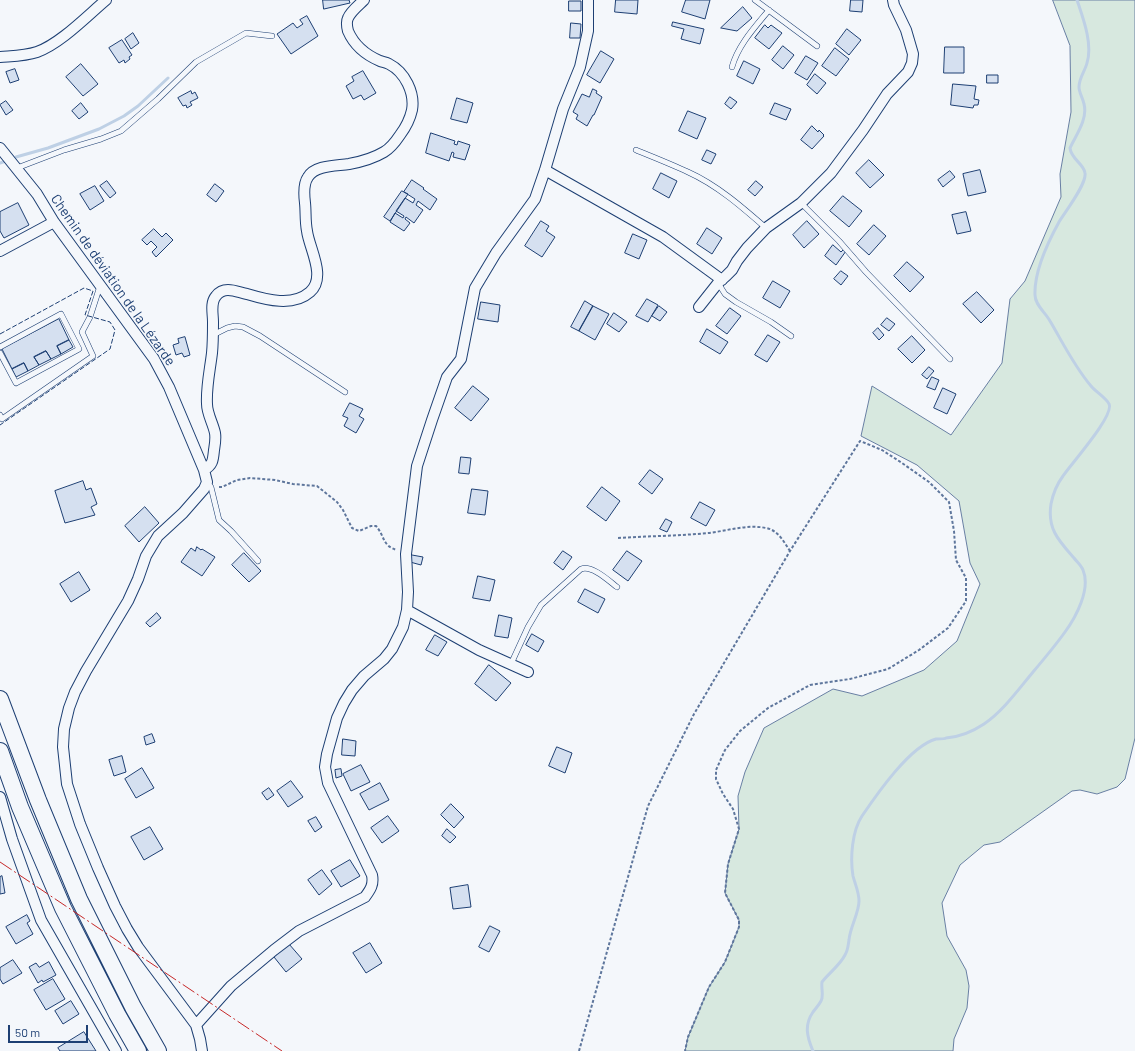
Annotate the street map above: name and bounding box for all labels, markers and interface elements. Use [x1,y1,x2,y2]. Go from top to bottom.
street label: Chemin de déviation de la Lézarde [47,191,179,369]
scale bar [10,1017,90,1043]
text: 50 m [15,1025,40,1039]

